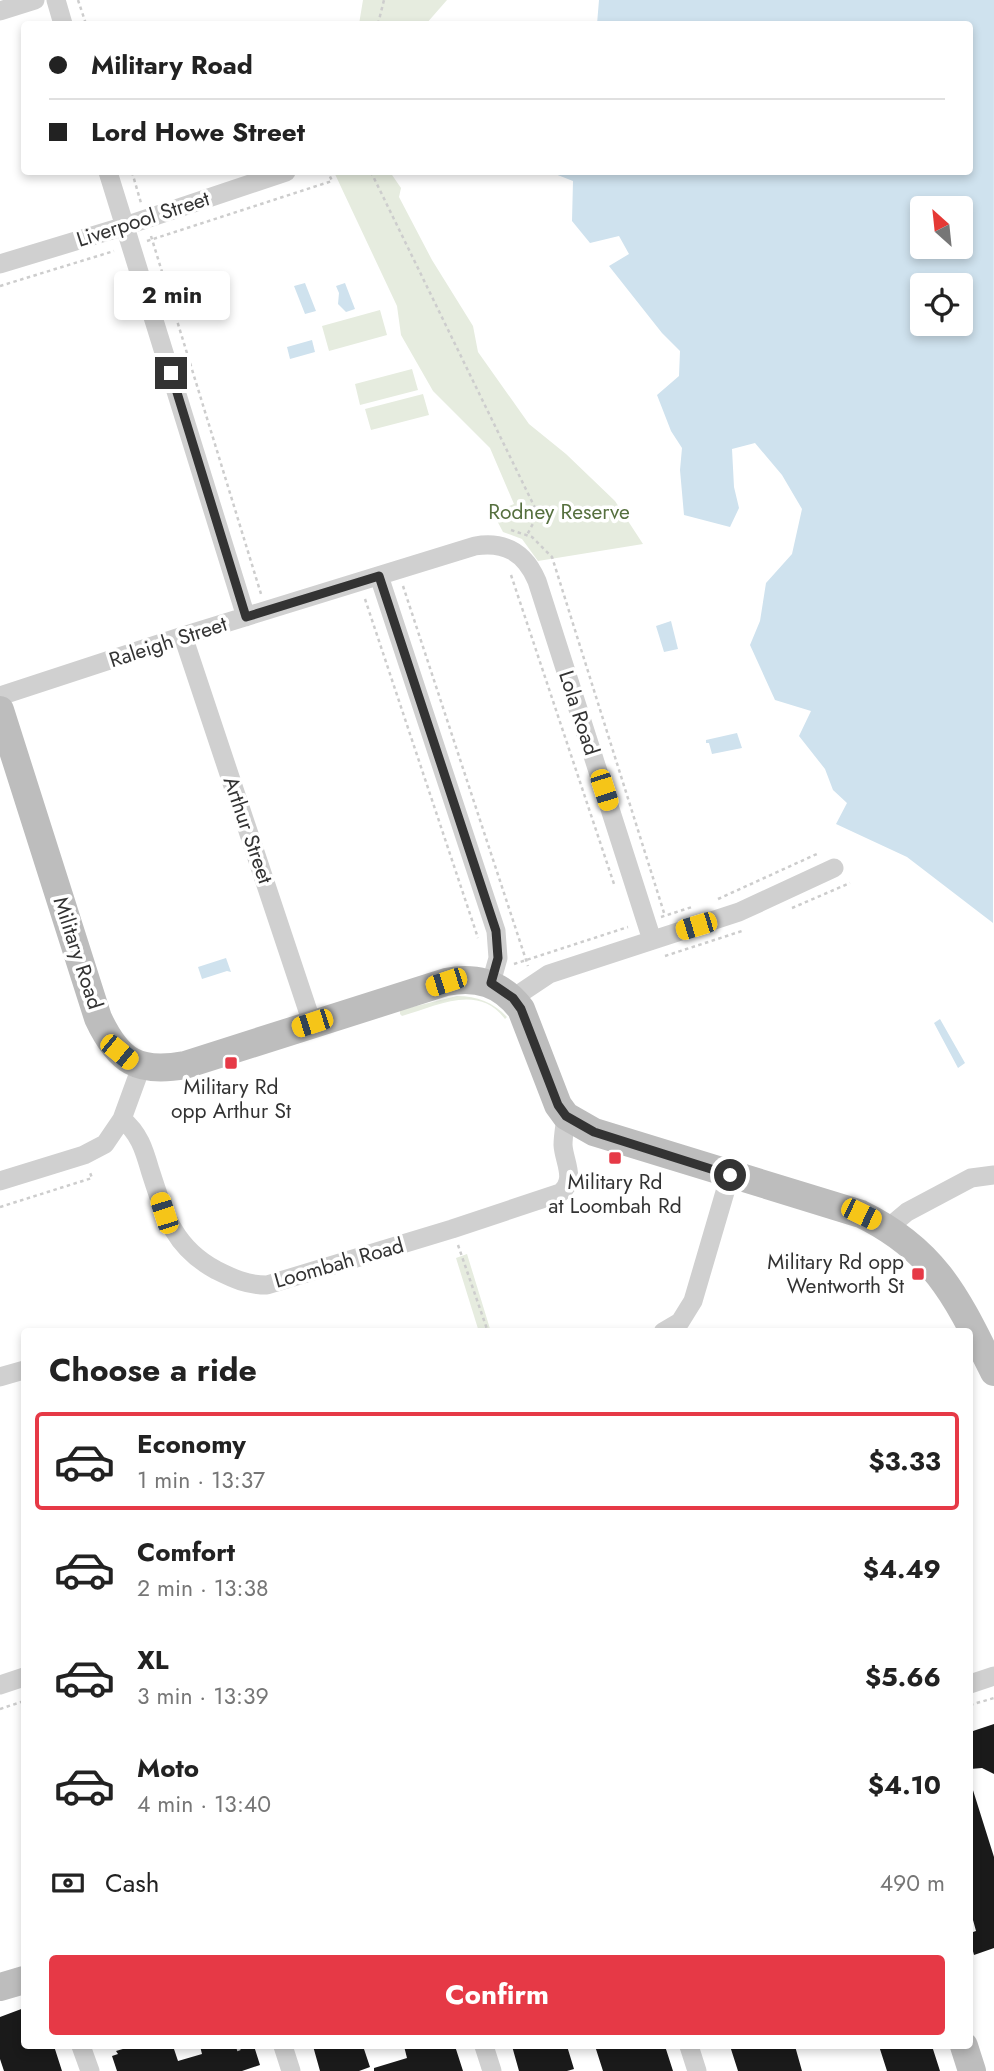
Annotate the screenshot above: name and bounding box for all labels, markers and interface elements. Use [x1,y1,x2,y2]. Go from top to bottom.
text: Military Road [91,46,253,84]
text: Lord Howe Street [91,113,305,151]
street label: Liverpool Street [73,183,213,255]
north arrow [910,196,973,259]
map controls [910,196,973,336]
callout: 2 min [113,272,229,320]
button: locate [910,273,973,336]
text: 2 min [142,278,202,312]
route end [155,357,187,389]
park label: Rodney Reserve [488,497,630,527]
street label: Raleigh Street [105,609,231,675]
street label: Lola Road [551,667,607,759]
car [588,767,621,813]
street label: Arthur Street [216,772,280,888]
street label: Military Road [46,893,110,1013]
car [673,910,720,942]
car [423,966,470,998]
car [289,1007,336,1039]
car [97,1031,142,1073]
marker: Military Rd opp Arthur St [223,1055,239,1071]
place label: Military Rd opp Arthur St [171,1072,291,1126]
marker: Military Rd at Loombah Rd [607,1150,623,1166]
route start [714,1159,746,1191]
place label: Military Rd at Loombah Rd [548,1167,682,1221]
car [148,1190,181,1236]
car [838,1195,885,1233]
street label: Loombah Road [271,1230,407,1296]
place label: Military Rd opp Wentworth St [767,1247,904,1301]
marker: Military Rd opp Wentworth St [910,1266,926,1282]
text: Choose a ride [49,1347,257,1393]
text: Economy [137,1425,246,1463]
icon: car [53,1430,116,1493]
text: $3.33 [868,1442,941,1480]
text: 1 min · 13:37 [137,1463,265,1497]
text: Comfort [137,1533,235,1571]
icon: car [53,1538,116,1601]
text: $4.49 [863,1550,941,1588]
text: 2 min · 13:38 [137,1571,269,1605]
text: XL [137,1641,169,1679]
icon: car [53,1646,116,1709]
text: $5.66 [865,1658,941,1696]
text: 3 min · 13:39 [137,1679,269,1713]
text: Moto [137,1749,199,1787]
icon: car [53,1754,116,1817]
text: $4.10 [868,1766,941,1804]
text: 4 min · 13:40 [137,1787,271,1821]
icon: cash [49,1864,87,1902]
text: Cash [105,1864,159,1902]
text: 490 m [880,1866,945,1900]
button: Confirm [49,1955,945,2035]

